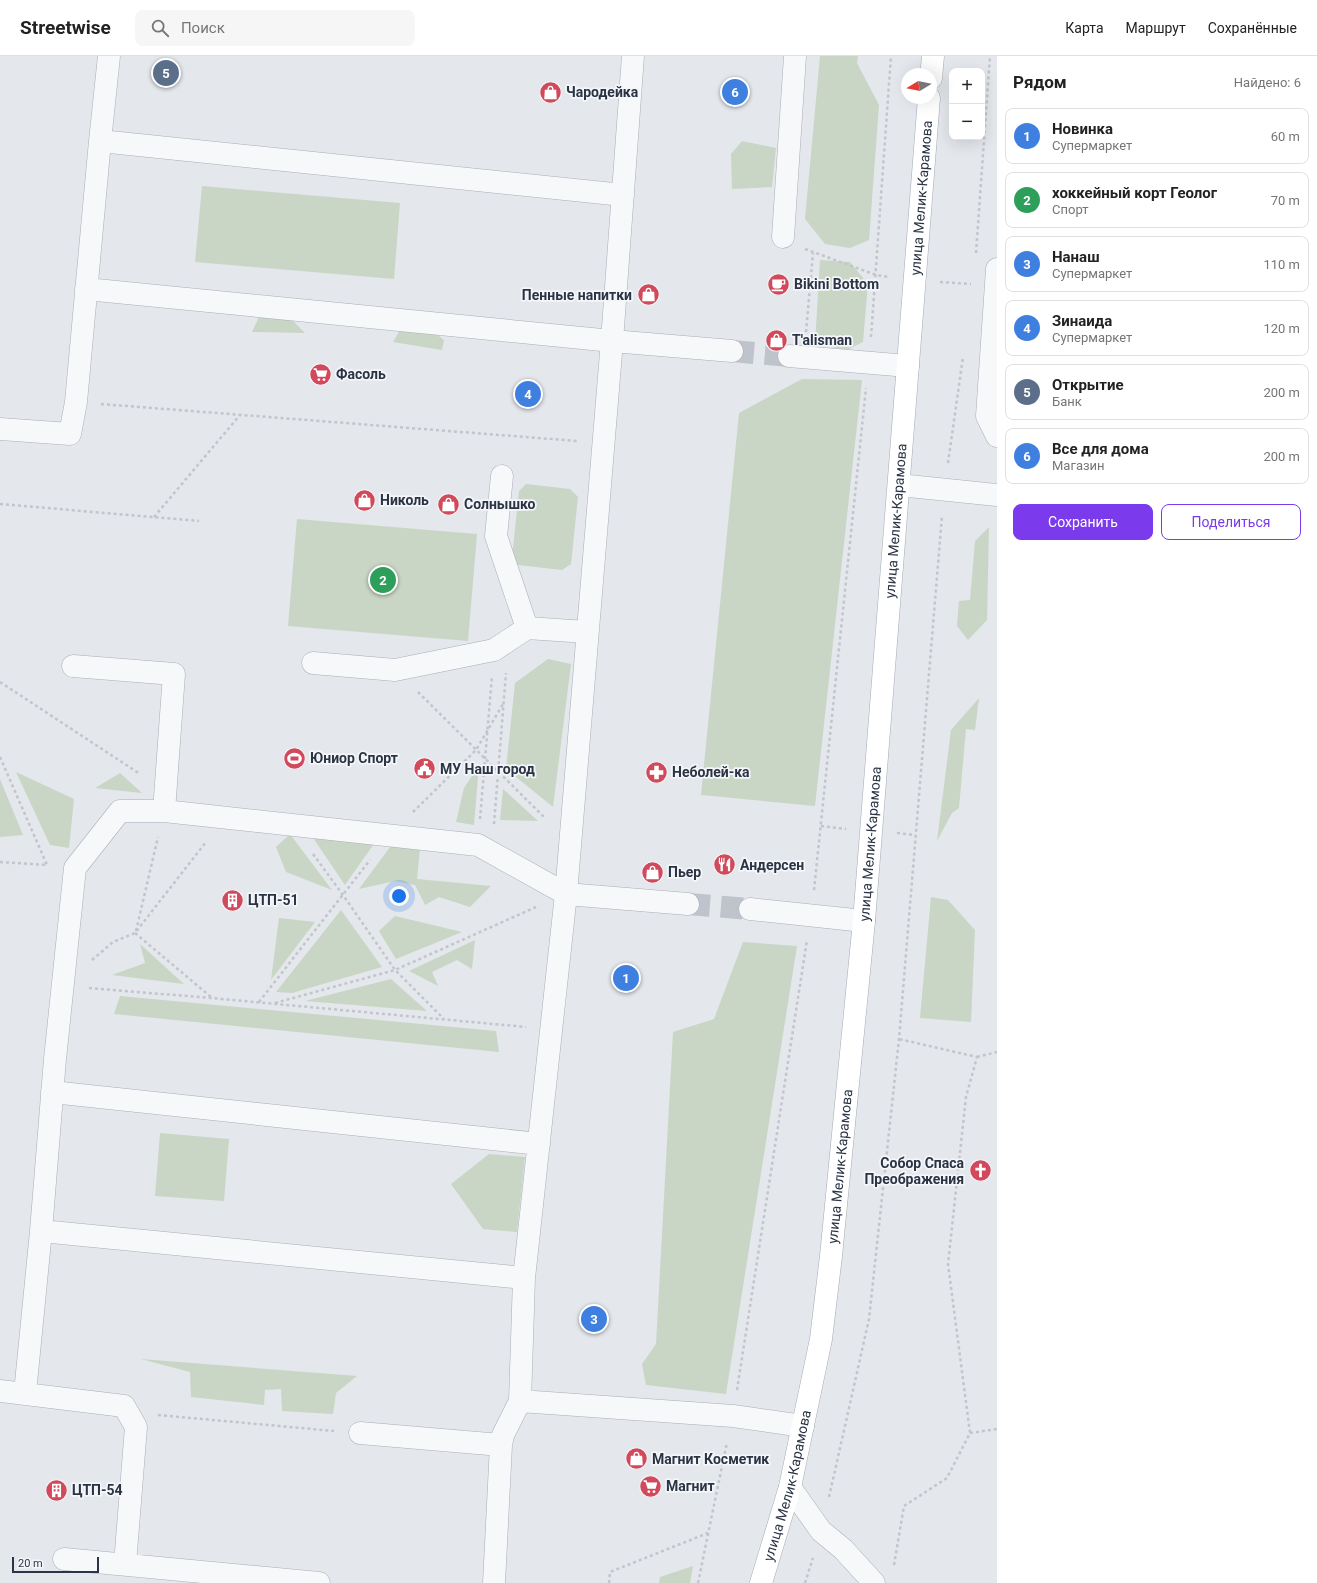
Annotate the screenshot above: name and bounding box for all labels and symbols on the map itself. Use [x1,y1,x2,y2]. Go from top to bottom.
pin: 5 [153,58,179,88]
north arrow [901,68,937,104]
pin: 6 [722,77,748,107]
shop icon: Чародейка [537,79,563,105]
place label: Чародейка [566,84,639,100]
street label: улица Мелик-Карамова [907,120,935,276]
cafe icon: Bikini Bottom [766,271,792,297]
place label: Bikini Bottom [794,276,879,292]
shop icon: Пенные напитки [635,282,661,308]
place label: Пенные напитки [522,287,632,303]
shop icon: T'alisman [764,327,790,353]
place label: T'alisman [792,332,852,348]
supermarket icon: Фасоль [307,361,333,387]
place label: Фасоль [336,366,386,382]
pin: 4 [515,379,541,409]
street label: улица Мелик-Карамова [882,443,910,599]
shop icon: Николь [352,487,378,513]
shop icon: Солнышко [435,491,461,517]
place label: Николь [380,492,429,508]
place label: Солнышко [464,496,536,512]
pin: 2 [370,565,396,595]
sports icon: Юниор Спорт [282,745,308,771]
place label: Юниор Спорт [310,750,398,766]
public building icon: МУ Наш город [411,756,437,782]
pharmacy icon: Неболей-ка [643,759,669,785]
place label: МУ Наш город [440,761,535,777]
place label: Неболей-ка [672,764,750,780]
street label: улица Мелик-Карамова [856,766,884,922]
restaurant icon: Андерсен [712,852,738,878]
place label: Андерсен [740,857,804,873]
shop icon: Пьер [640,859,666,885]
place label: Пьер [668,864,701,880]
your location [389,886,409,906]
building icon: ЦТП-51 [219,887,245,913]
place label: ЦТП-51 [248,892,299,908]
pin: 1 [613,963,639,993]
street label: улица Мелик-Карамова [824,1088,855,1245]
place label: Собор Спаса Преображения [864,1155,965,1187]
church icon: Собор Спаса Преображения [967,1158,993,1184]
pin: 3 [581,1304,607,1334]
street label: улица Мелик-Карамова [760,1409,814,1563]
shop icon: Магнит Косметик [624,1446,650,1472]
place label: Магнит Косметик [652,1451,769,1467]
supermarket icon: Магнит [638,1473,664,1499]
building icon: ЦТП-54 [43,1477,69,1503]
place label: Магнит [666,1478,715,1494]
place label: ЦТП-54 [72,1482,123,1498]
scale bar [12,1555,99,1574]

